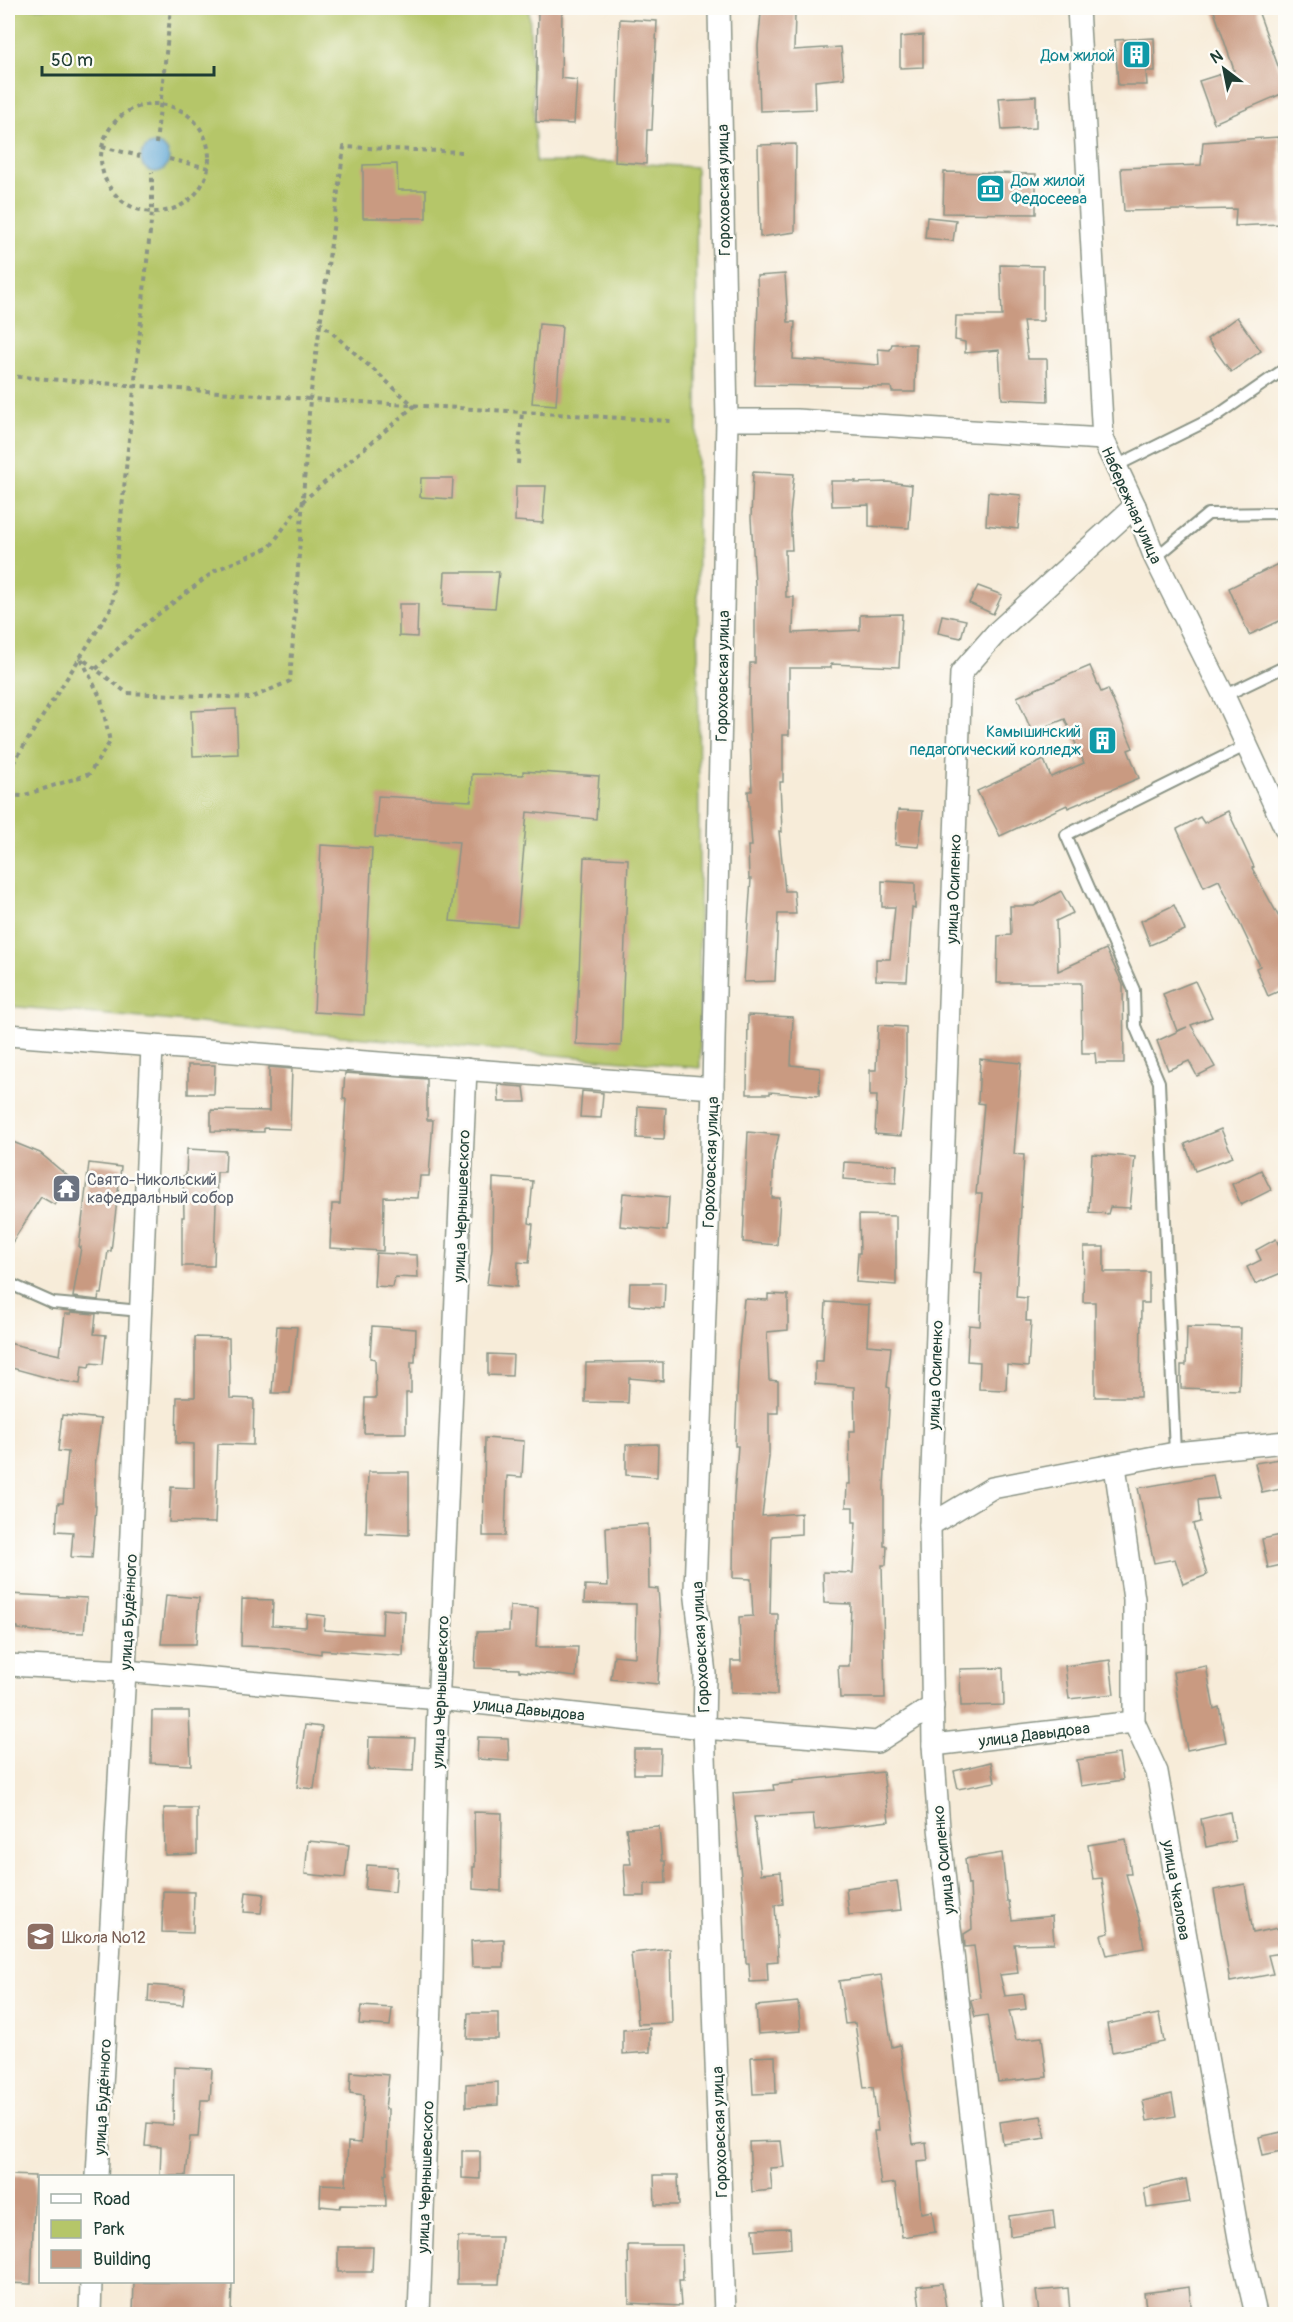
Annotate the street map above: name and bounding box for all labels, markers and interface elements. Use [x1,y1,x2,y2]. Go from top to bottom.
scale bar [42,39,214,77]
building icon: Дом жилой [1120,39,1152,71]
north arrow [1194,39,1254,99]
place label: Дом жилой [1040,46,1115,66]
text: N [1207,46,1227,68]
text: 50 m [51,49,93,72]
street label: Гороховская улица [713,124,735,256]
place label: Дом жилой Федосеева [1010,171,1087,209]
museum icon: Дом жилой Федосеева [974,173,1006,205]
street label: Набережная улица [1096,444,1166,567]
street label: Гороховская улица [712,610,734,742]
place label: Камышинский педагогический колледж [909,722,1082,760]
building icon: Камышинский педагогический колледж [1086,724,1118,756]
street label: улица Осипенко [942,834,966,945]
street label: Гороховская улица [699,1096,723,1228]
street label: улица Чернышевского [449,1129,475,1284]
place label: Свято-Никольский кафедральный собор [87,1170,234,1208]
temple icon: Свято-Никольский кафедральный собор [50,1172,82,1204]
street label: улица Осипенко [924,1320,948,1431]
street label: улица Будённого [116,1553,142,1672]
street label: Гороховская улица [688,1581,714,1713]
street label: улица Чернышевского [428,1615,454,1770]
street label: улица Давыдова [471,1694,586,1726]
street label: улица Давыдова [976,1718,1091,1752]
street label: улица Осипенко [928,1804,960,1916]
street label: улица Чкалова [1157,1838,1195,1942]
school or university icon: Школа №12 [25,1921,57,1953]
place label: Школа №12 [62,1928,146,1948]
street label: улица Будённого [90,2038,116,2157]
street label: Гороховская улица [708,2066,732,2198]
street label: улица Чернышевского [413,2100,439,2255]
legend [39,2175,234,2283]
text: Road [93,2188,130,2211]
text: Park [93,2218,125,2241]
text: Building [93,2248,151,2271]

